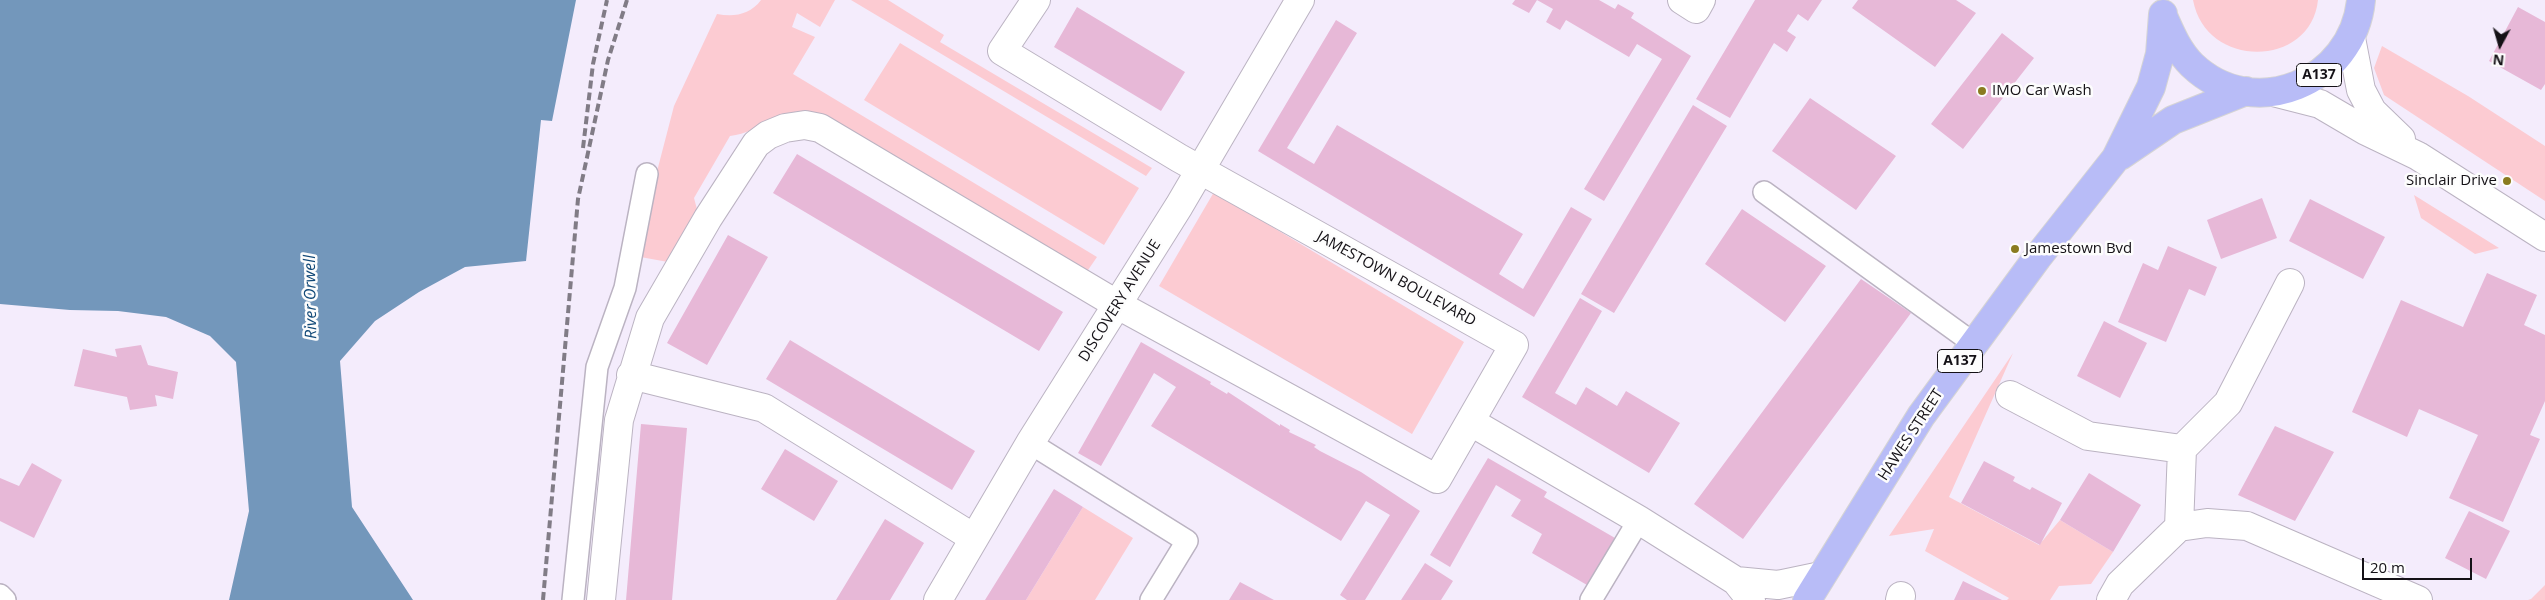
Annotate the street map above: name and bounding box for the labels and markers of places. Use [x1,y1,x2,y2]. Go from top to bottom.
place label: IMO Car Wash [1992,82,2092,100]
marker: IMO Car Wash [1976,85,1988,97]
place label: Sinclair Drive [2406,172,2497,190]
marker: Sinclair Drive [2501,175,2513,187]
place label: Jamestown Bvd [2025,240,2132,258]
marker: Jamestown Bvd [2009,243,2021,255]

